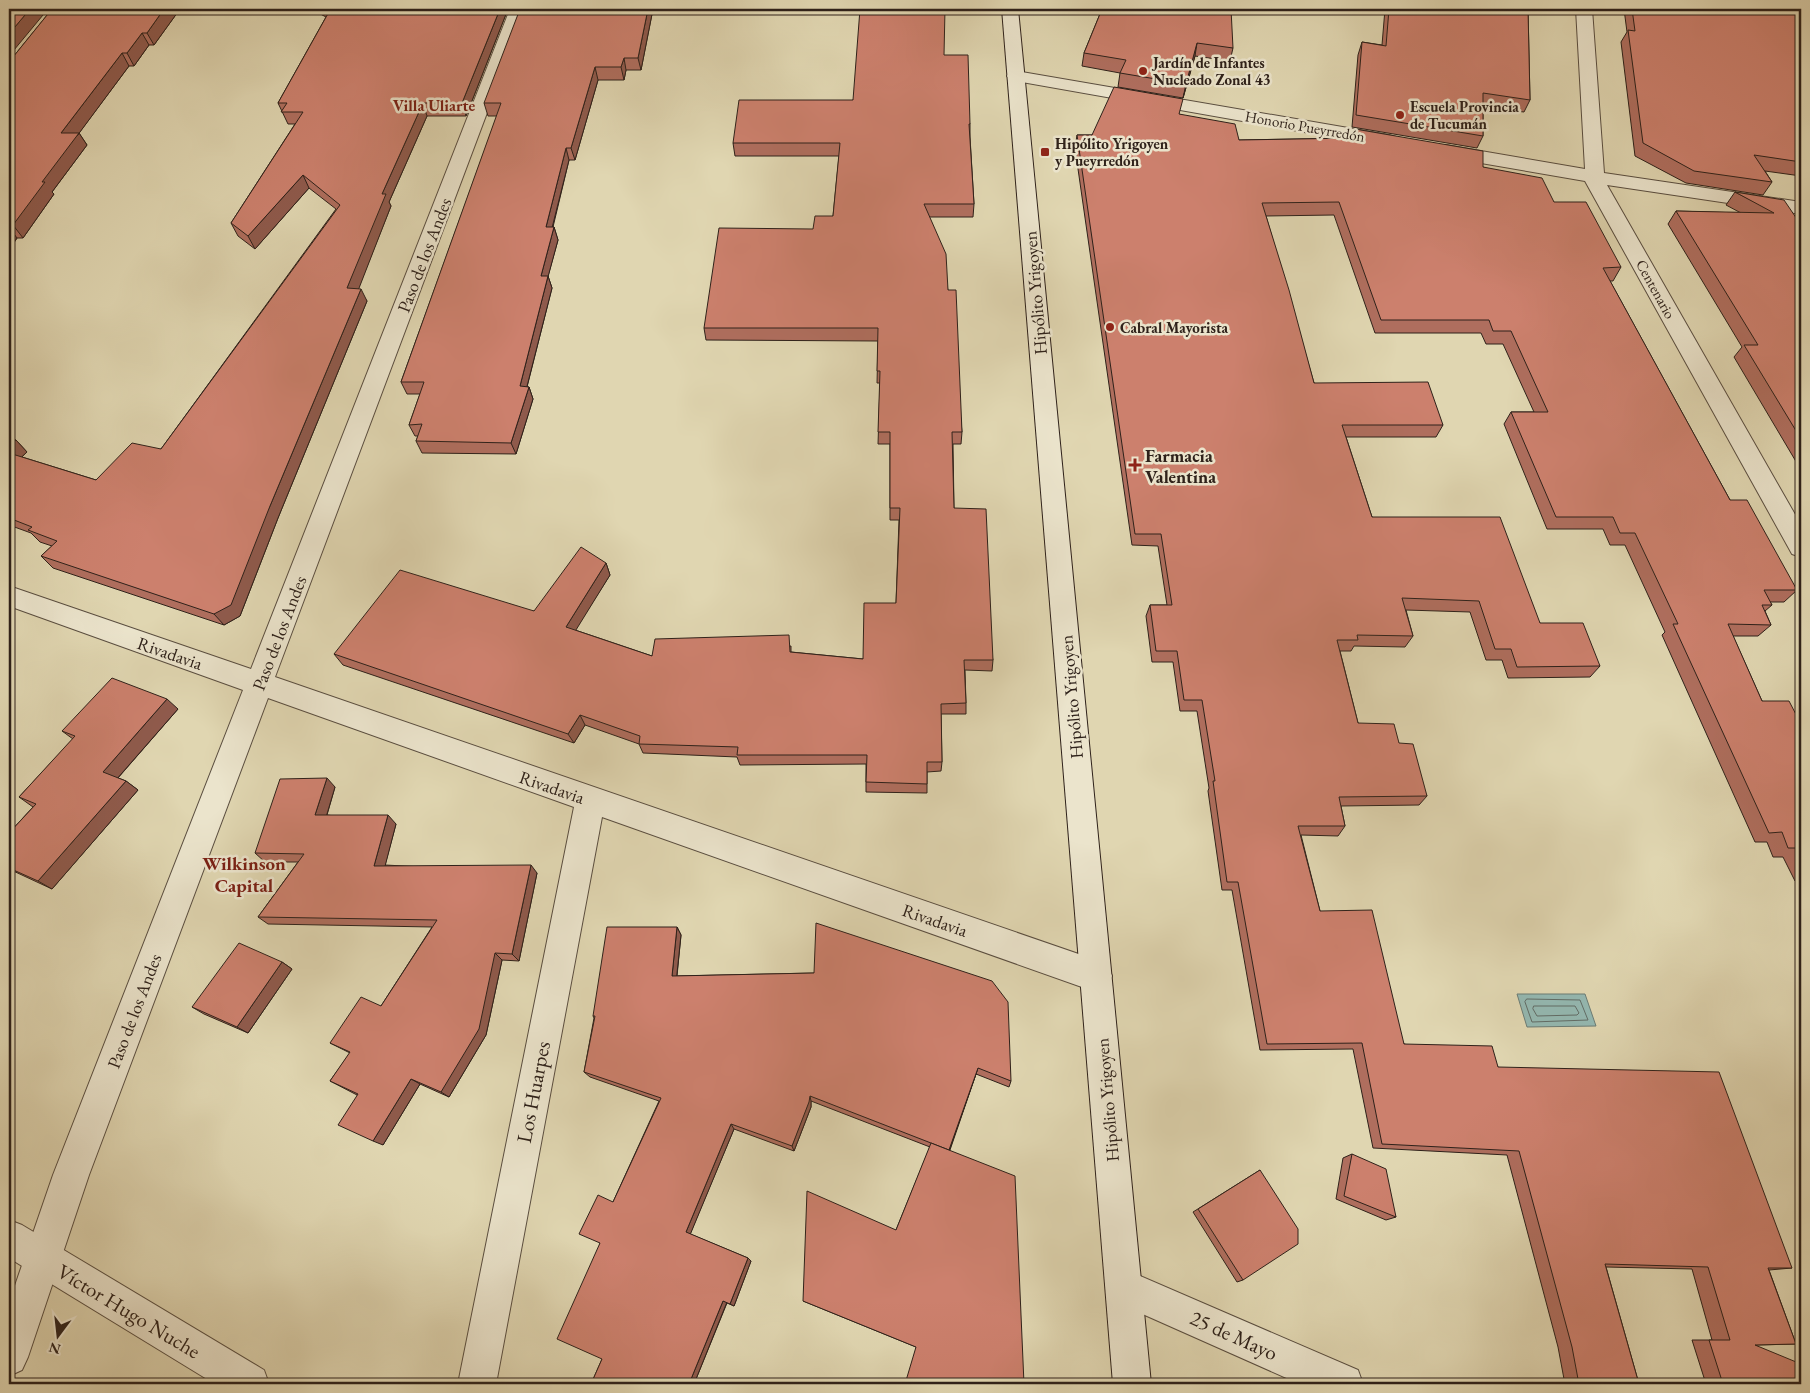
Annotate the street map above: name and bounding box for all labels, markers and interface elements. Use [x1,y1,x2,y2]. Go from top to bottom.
place label: Jardín de Infantes Nucleado Zonal 43 [1151,53,1271,89]
marker: Jardín de Infantes Nucleado Zonal 43 [1137,65,1149,77]
district label: Villa Uliarte [393,95,476,116]
place label: Escuela Provincia de Tucumán [1410,97,1519,133]
street label: Honorio Pueyrredón [1244,106,1366,146]
marker: Escuela Provincia de Tucumán [1394,109,1406,121]
place label: Hipólito Yrigoyen y Pueyrredón [1055,134,1169,170]
marker: Hipólito Yrigoyen y Pueyrredón [1039,146,1051,158]
street label: Paso de los Andes [392,194,456,316]
street label: Hipólito Yrigoyen [1018,230,1052,356]
street label: Centenario [1632,256,1680,322]
place label: Cabral Mayorista [1120,318,1229,337]
marker: Cabral Mayorista [1104,321,1116,333]
place label: Farmacia Valentina [1145,444,1216,488]
marker: Farmacia Valentina [1129,459,1141,471]
street label: Paso de los Andes [247,572,311,694]
street label: Rivadavia [134,631,206,675]
street label: Hipólito Yrigoyen [1054,634,1088,760]
street label: Rivadavia [516,765,588,809]
district label: Wilkinson Capital [202,851,286,898]
street label: Rivadavia [899,898,971,942]
street label: Paso de los Andes [102,950,166,1072]
street label: Hipólito Yrigoyen [1090,1037,1124,1163]
street label: Los Huarpes [510,1039,556,1145]
street label: Víctor Hugo Nuche [53,1258,205,1364]
street label: 25 de Mayo [1186,1304,1282,1366]
north arrow [32,1310,82,1360]

